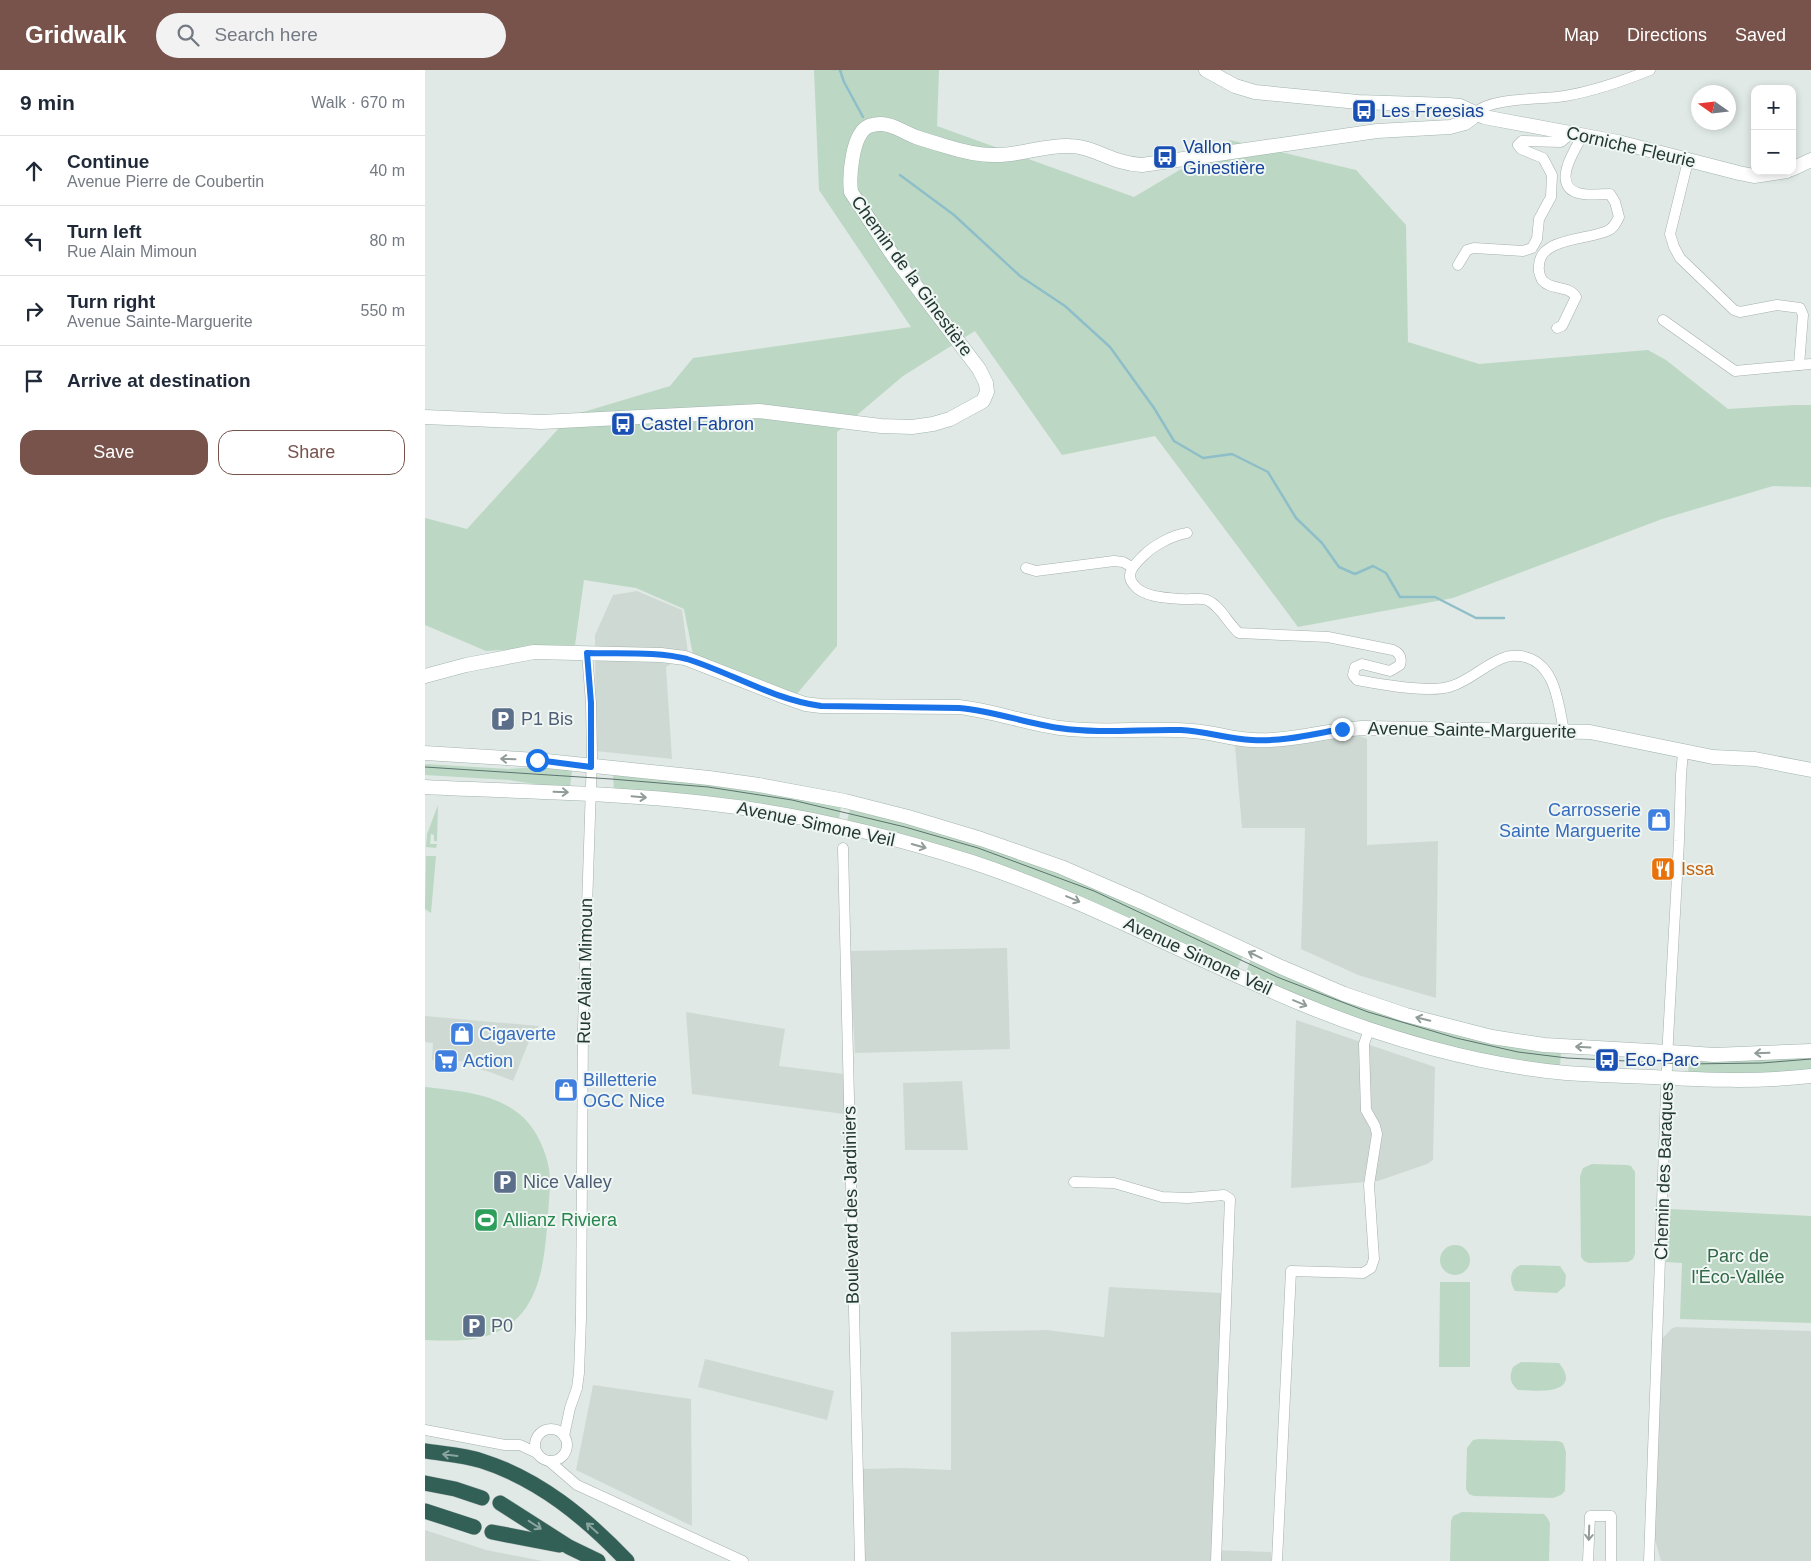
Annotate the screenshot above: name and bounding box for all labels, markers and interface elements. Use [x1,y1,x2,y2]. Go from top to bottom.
search box [156,13,506,58]
text: Gridwalk [25,21,126,48]
icon: search [174,21,202,49]
text: Search here [214,24,318,45]
text: Map [1564,25,1599,45]
text: Directions [1627,25,1707,45]
text: Saved [1735,25,1786,45]
north arrow [1691,85,1736,130]
map controls [1751,85,1796,175]
button: + [1751,85,1796,130]
text: 9 min [20,91,75,114]
text: Walk · 670 m [311,94,405,111]
bus stop icon: Les Freesias [1351,98,1377,124]
place label: Les Freesias [1381,101,1484,121]
street label: Corniche Fleurie [1564,122,1698,172]
button: − [1751,130,1796,175]
place label: Vallon Ginestière [1183,137,1265,178]
bus stop icon: Vallon Ginestière [1152,144,1178,170]
text: Continue [67,151,149,172]
icon: ahead [20,157,48,185]
text: 40 m [369,162,405,179]
text: Avenue Pierre de Coubertin [67,173,264,190]
street label: Chemin de la Ginestière [847,192,977,360]
text: Turn left [67,221,142,242]
icon: left [20,227,48,255]
text: 80 m [369,232,405,249]
text: Rue Alain Mimoun [67,243,197,260]
text: Turn right [67,291,155,312]
icon: right [20,297,48,325]
text: 550 m [361,302,405,319]
text: Avenue Sainte-Marguerite [67,313,253,330]
icon: arrive [20,367,48,395]
text: Arrive at destination [67,370,251,391]
bus stop icon: Castel Fabron [610,411,636,437]
place label: Castel Fabron [641,414,754,434]
button: Save [20,430,208,475]
button: Share [218,430,405,475]
parking icon: P1 Bis [490,706,516,732]
place label: P1 Bis [521,709,573,729]
route end [1331,718,1354,741]
street label: Avenue Sainte-Marguerite [1367,718,1577,742]
route start [526,749,549,772]
one-way arrow [500,754,516,763]
one-way arrow [552,787,569,797]
one-way arrow [631,792,647,801]
street label: Avenue Simone Veil [735,798,897,850]
place label: Carrosserie Sainte Marguerite [1499,800,1641,841]
shop icon: Carrosserie Sainte Marguerite [1646,807,1672,833]
one-way arrow [911,842,927,852]
restaurant icon: Issa [1650,856,1676,882]
place label: Issa [1681,859,1715,879]
one-way arrow [1065,896,1080,905]
street label: Rue Alain Mimoun [574,898,596,1044]
street label: Avenue Simone Veil [1121,913,1275,999]
one-way arrow [1248,950,1263,959]
one-way arrow [1292,999,1307,1008]
one-way arrow [1416,1014,1432,1023]
shop icon: Cigaverte [449,1021,475,1047]
place label: Cigaverte [479,1024,556,1044]
one-way arrow [1575,1043,1591,1052]
bus stop icon: Eco-Parc [1594,1047,1620,1073]
supermarket icon: Action [433,1048,459,1074]
one-way arrow [1755,1049,1771,1058]
place label: Eco-Parc [1625,1050,1699,1070]
place label: Action [463,1051,513,1071]
place label: Billetterie OGC Nice [583,1070,665,1111]
shop icon: Billetterie OGC Nice [553,1077,579,1103]
street label: Chemin des Baraques [1651,1082,1677,1260]
street label: Boulevard des Jardiniers [839,1106,863,1304]
parking icon: Nice Valley [492,1169,518,1195]
place label: Nice Valley [523,1172,612,1192]
sports icon: Allianz Riviera [473,1207,499,1233]
place label: Allianz Riviera [503,1210,618,1230]
park label: Parc de l'Éco-Vallée [1691,1246,1785,1287]
parking icon: P0 [461,1313,487,1339]
place label: P0 [491,1316,513,1336]
one-way arrow [442,1449,458,1459]
one-way arrow [527,1520,541,1530]
one-way arrow [585,1522,598,1533]
one-way arrow [1584,1524,1594,1540]

